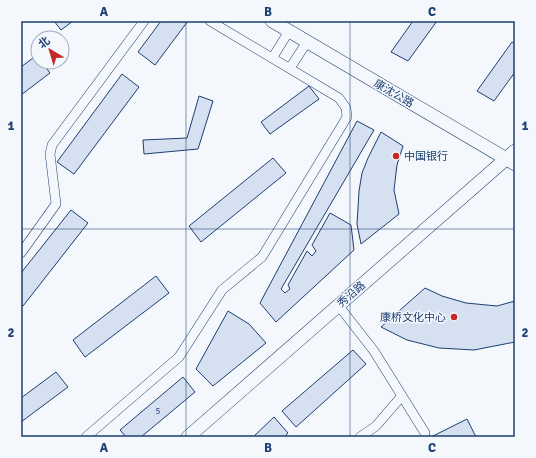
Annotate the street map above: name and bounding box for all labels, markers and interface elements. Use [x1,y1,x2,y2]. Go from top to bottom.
text: A [100,4,109,20]
text: B [264,4,272,20]
text: C [428,4,436,20]
north arrow [30,30,70,70]
text: 北 [36,34,52,51]
street label: 康沈公路 [371,77,416,110]
text: 1 [7,118,15,134]
text: 1 [521,118,529,134]
place label: 中国银行 [404,150,448,163]
marker: 中国银行 [391,151,401,161]
street label: 秀沿路 [335,279,368,310]
place label: 康桥文化中心 [380,311,446,324]
marker: 康桥文化中心 [449,312,459,322]
text: 2 [7,325,15,341]
text: 2 [521,325,529,341]
house number: 5 [156,406,161,417]
text: A [100,440,109,456]
text: B [264,440,272,456]
text: C [428,440,436,456]

